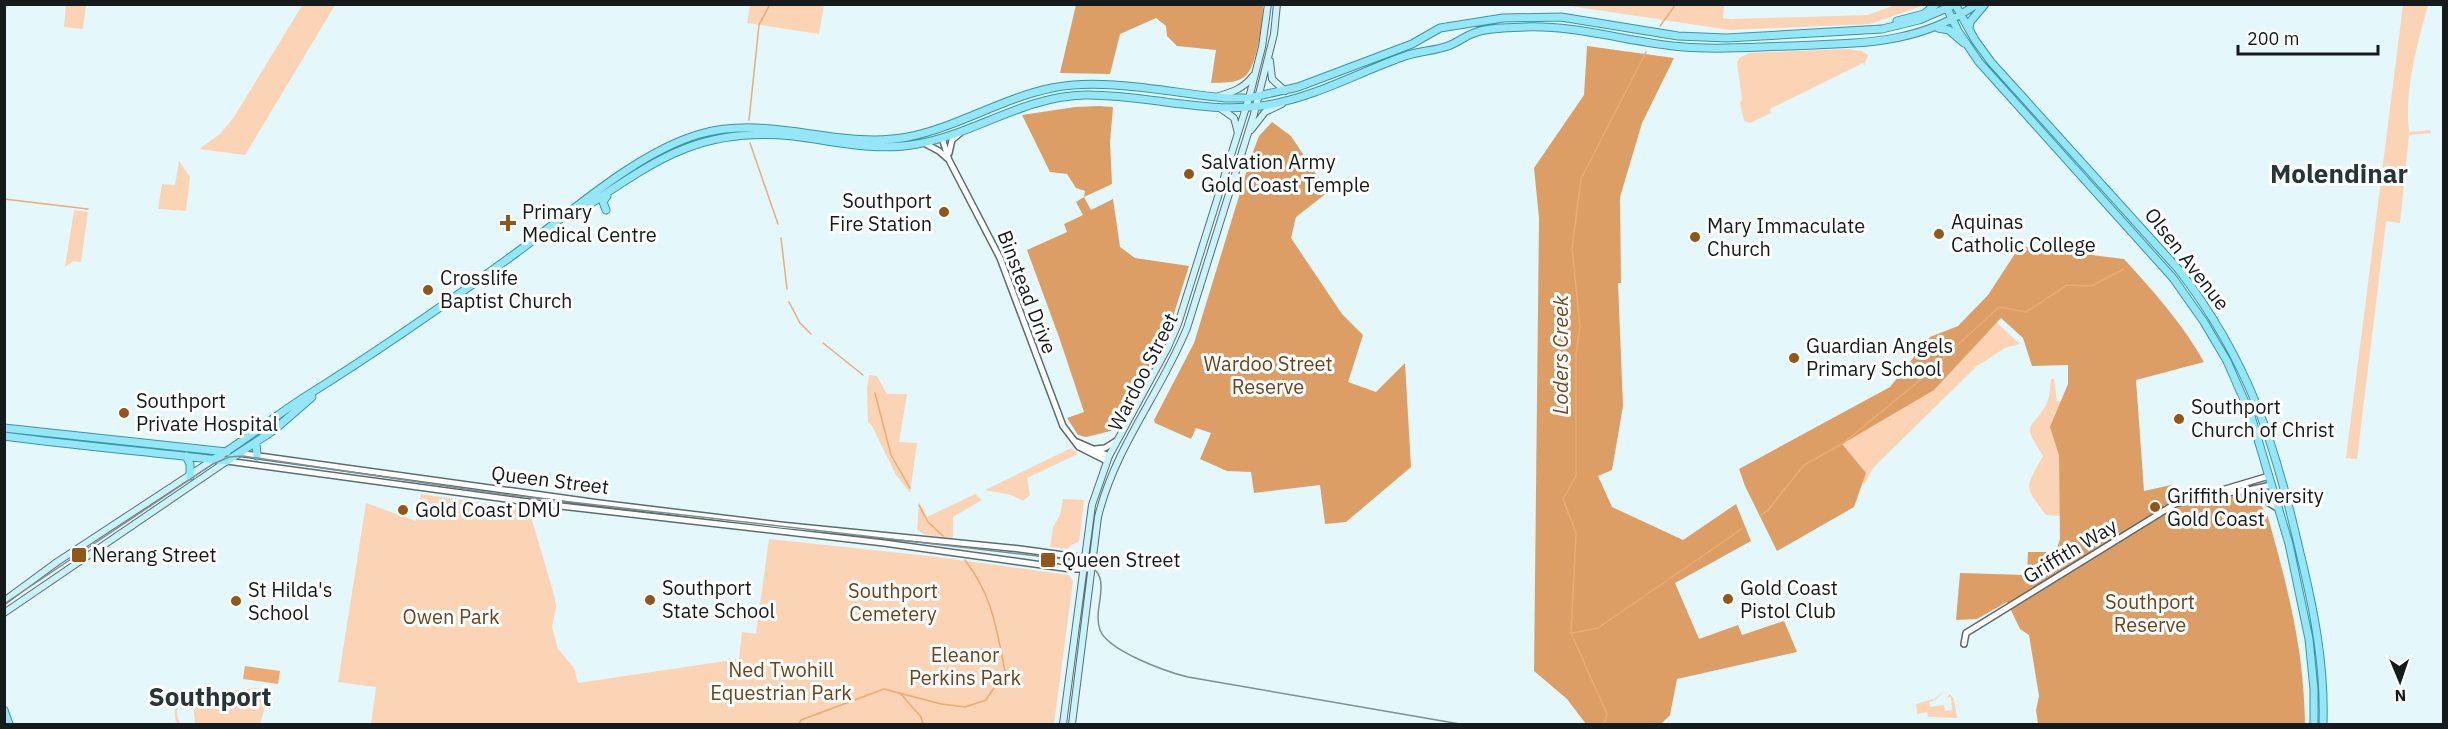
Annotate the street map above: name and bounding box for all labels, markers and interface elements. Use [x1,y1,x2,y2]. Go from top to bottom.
scale bar [2238,18,2378,56]
text: 200 m [2247,27,2299,50]
place label: Salvation Army Gold Coast Temple [1201,148,1370,198]
district label: Molendinar [2270,156,2408,190]
marker: Salvation Army Gold Coast Temple [1182,167,1196,181]
place label: Southport Fire Station [829,187,932,237]
place label: Primary Medical Centre [522,198,657,248]
street label: Olsen Avenue [2139,202,2236,316]
marker: Southport Fire Station [937,205,951,219]
place label: Aquinas Catholic College [1951,208,2096,258]
place label: Mary Immaculate Church [1707,212,1865,262]
marker: Primary Medical Centre [499,214,517,232]
street label: Binstead Drive [992,226,1063,358]
marker: Aquinas Catholic College [1932,227,1946,241]
marker: Mary Immaculate Church [1688,230,1702,244]
place label: Crosslife Baptist Church [440,264,572,314]
marker: Crosslife Baptist Church [421,283,435,297]
water label: Loders Creek [1546,294,1574,415]
street label: Wardoo Street [1101,308,1184,435]
place label: Guardian Angels Primary School [1806,332,1953,382]
park label: Wardoo Street Reserve [1203,350,1333,400]
marker: Guardian Angels Primary School [1787,351,1801,365]
place label: Southport Private Hospital [136,387,278,437]
place label: Southport Church of Christ [2191,393,2335,443]
marker: Southport Private Hospital [117,406,131,420]
marker: Southport Church of Christ [2172,412,2186,426]
street label: Queen Street [490,459,610,500]
place label: Griffith University Gold Coast [2167,482,2324,532]
place label: Gold Coast DMU [415,496,561,523]
marker: Griffith University Gold Coast [2148,500,2162,514]
marker: Gold Coast DMU [396,503,410,517]
street label: Griffith Way [2018,512,2122,589]
place label: Nerang Street [92,541,217,568]
marker: Nerang Street [70,546,88,564]
place label: Queen Street [1062,546,1180,573]
marker: Queen Street [1039,551,1057,569]
place label: Southport State School [662,574,775,624]
place label: Gold Coast Pistol Club [1740,574,1838,624]
place label: St Hilda's School [248,576,333,626]
park label: Southport Cemetery [848,577,938,627]
park label: Southport Reserve [2105,588,2195,638]
marker: Gold Coast Pistol Club [1721,592,1735,606]
marker: Southport State School [643,593,657,607]
marker: St Hilda's School [229,594,243,608]
park label: Owen Park [403,603,500,630]
park label: Eleanor Perkins Park [909,641,1021,691]
north arrow [2370,651,2430,711]
park label: Ned Twohill Equestrian Park [710,656,852,706]
district label: Southport [149,679,271,713]
text: N [2394,686,2407,706]

